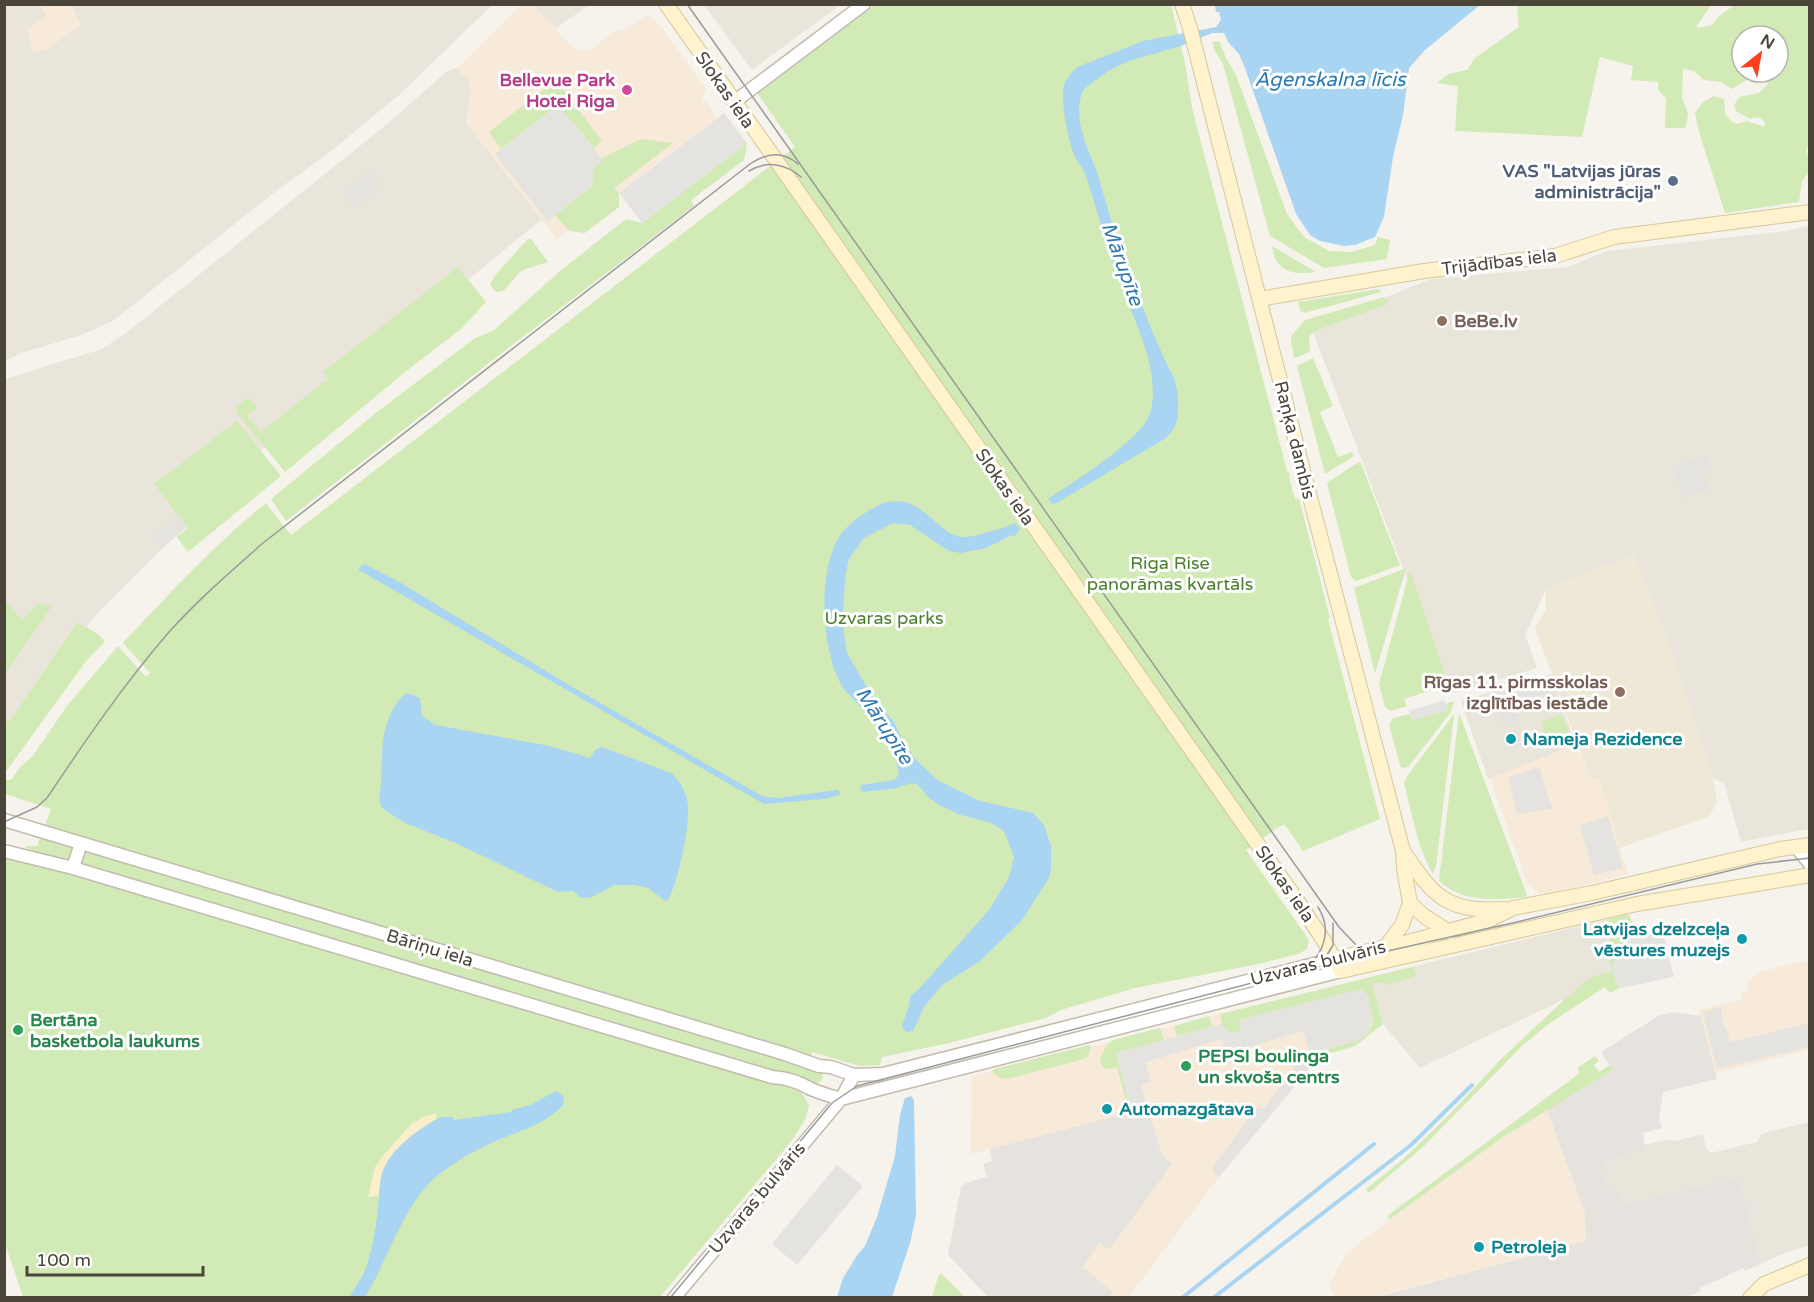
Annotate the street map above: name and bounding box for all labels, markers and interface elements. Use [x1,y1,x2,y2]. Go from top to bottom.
north arrow [1730,24,1790,84]
text: N [1757,30,1778,54]
street label: Slokas iela [691,47,759,133]
water label: Āgenskalna līcis [1254,68,1407,92]
place label: Bellevue Park Hotel Riga [500,69,615,112]
marker: Bellevue Park Hotel Riga [620,83,634,97]
place label: VAS "Latvijas jūras administrācija" [1502,160,1661,203]
marker: VAS "Latvijas jūras administrācija" [1666,174,1680,188]
water label: Mārupīte [1096,219,1149,310]
street label: Trijādības iela [1440,244,1558,280]
place label: BeBe.lv [1454,310,1518,332]
marker: BeBe.lv [1435,314,1449,328]
street label: Raņķa dambis [1270,379,1320,501]
street label: Slokas iela [971,444,1039,530]
park label: Riga Rise panorāmas kvartāls [1087,552,1253,595]
park label: Uzvaras parks [824,607,944,629]
place label: Rīgas 11. pirmsskolas izglītības iestāde [1424,671,1608,714]
water label: Mārupīte [850,683,919,770]
marker: Rīgas 11. pirmsskolas izglītības iestāde [1613,685,1627,699]
place label: Nameja Rezidence [1523,728,1682,750]
marker: Nameja Rezidence [1504,732,1518,746]
street label: Slokas iela [1251,841,1319,927]
place label: Latvijas dzelzceļa vēstures muzejs [1583,918,1730,961]
street label: Bāriņu iela [384,924,476,972]
marker: Latvijas dzelzceļa vēstures muzejs [1735,932,1749,946]
street label: Uzvaras bulvāris [1248,936,1388,990]
place label: Bertāna basketbola laukums [30,1009,200,1052]
marker: Bertāna basketbola laukums [11,1023,25,1037]
place label: PEPSI boulinga un skvoša centrs [1198,1045,1340,1088]
marker: PEPSI boulinga un skvoša centrs [1179,1059,1193,1073]
place label: Automazgātava [1119,1098,1254,1120]
marker: Automazgātava [1100,1102,1114,1116]
street label: Uzvaras bulvāris [704,1138,810,1258]
place label: Petroleja [1491,1236,1567,1258]
scale bar [27,1239,202,1277]
marker: Petroleja [1472,1240,1486,1254]
text: 100 m [36,1249,91,1271]

